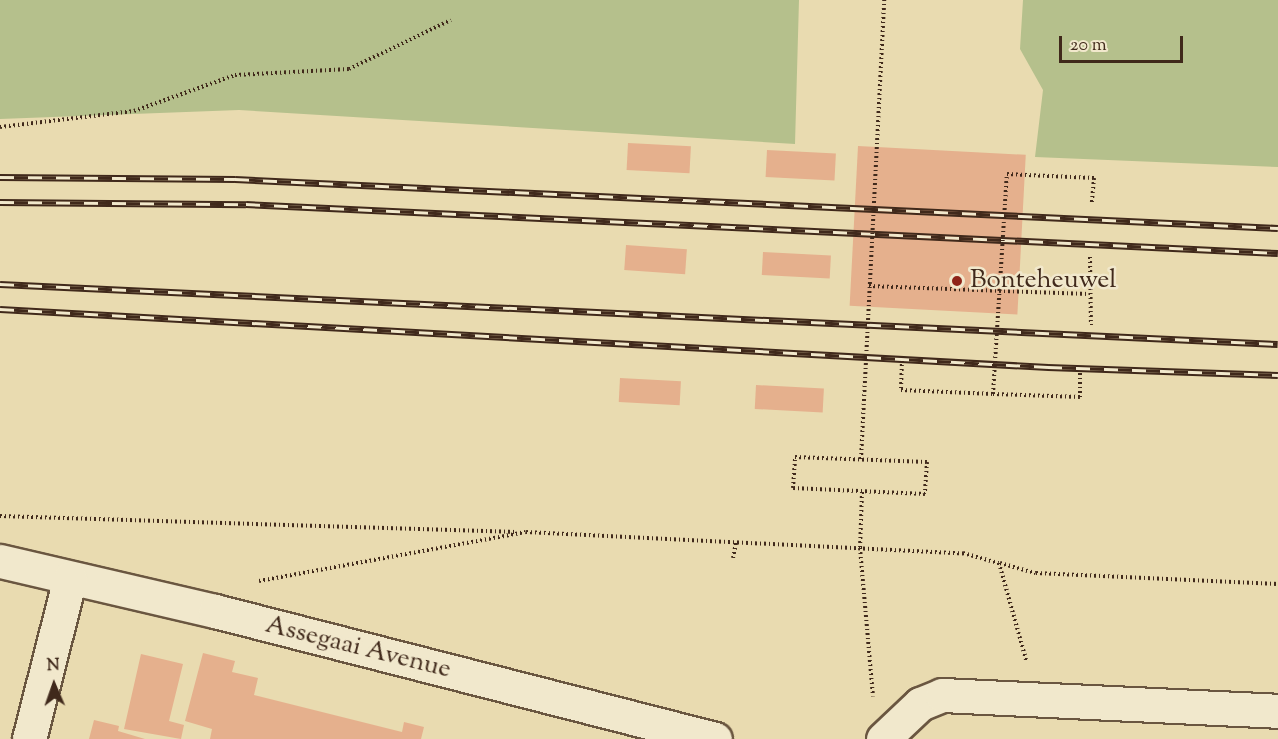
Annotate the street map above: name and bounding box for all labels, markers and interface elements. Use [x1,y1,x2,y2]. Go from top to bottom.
scale bar [1062,24,1186,62]
text: 20 m [1070,33,1107,59]
place label: Bonteheuwel [970,265,1117,297]
marker: Bonteheuwel [948,272,966,290]
street label: Assegaai Avenue [262,610,454,686]
north arrow [24,655,84,715]
text: N [47,655,60,678]

